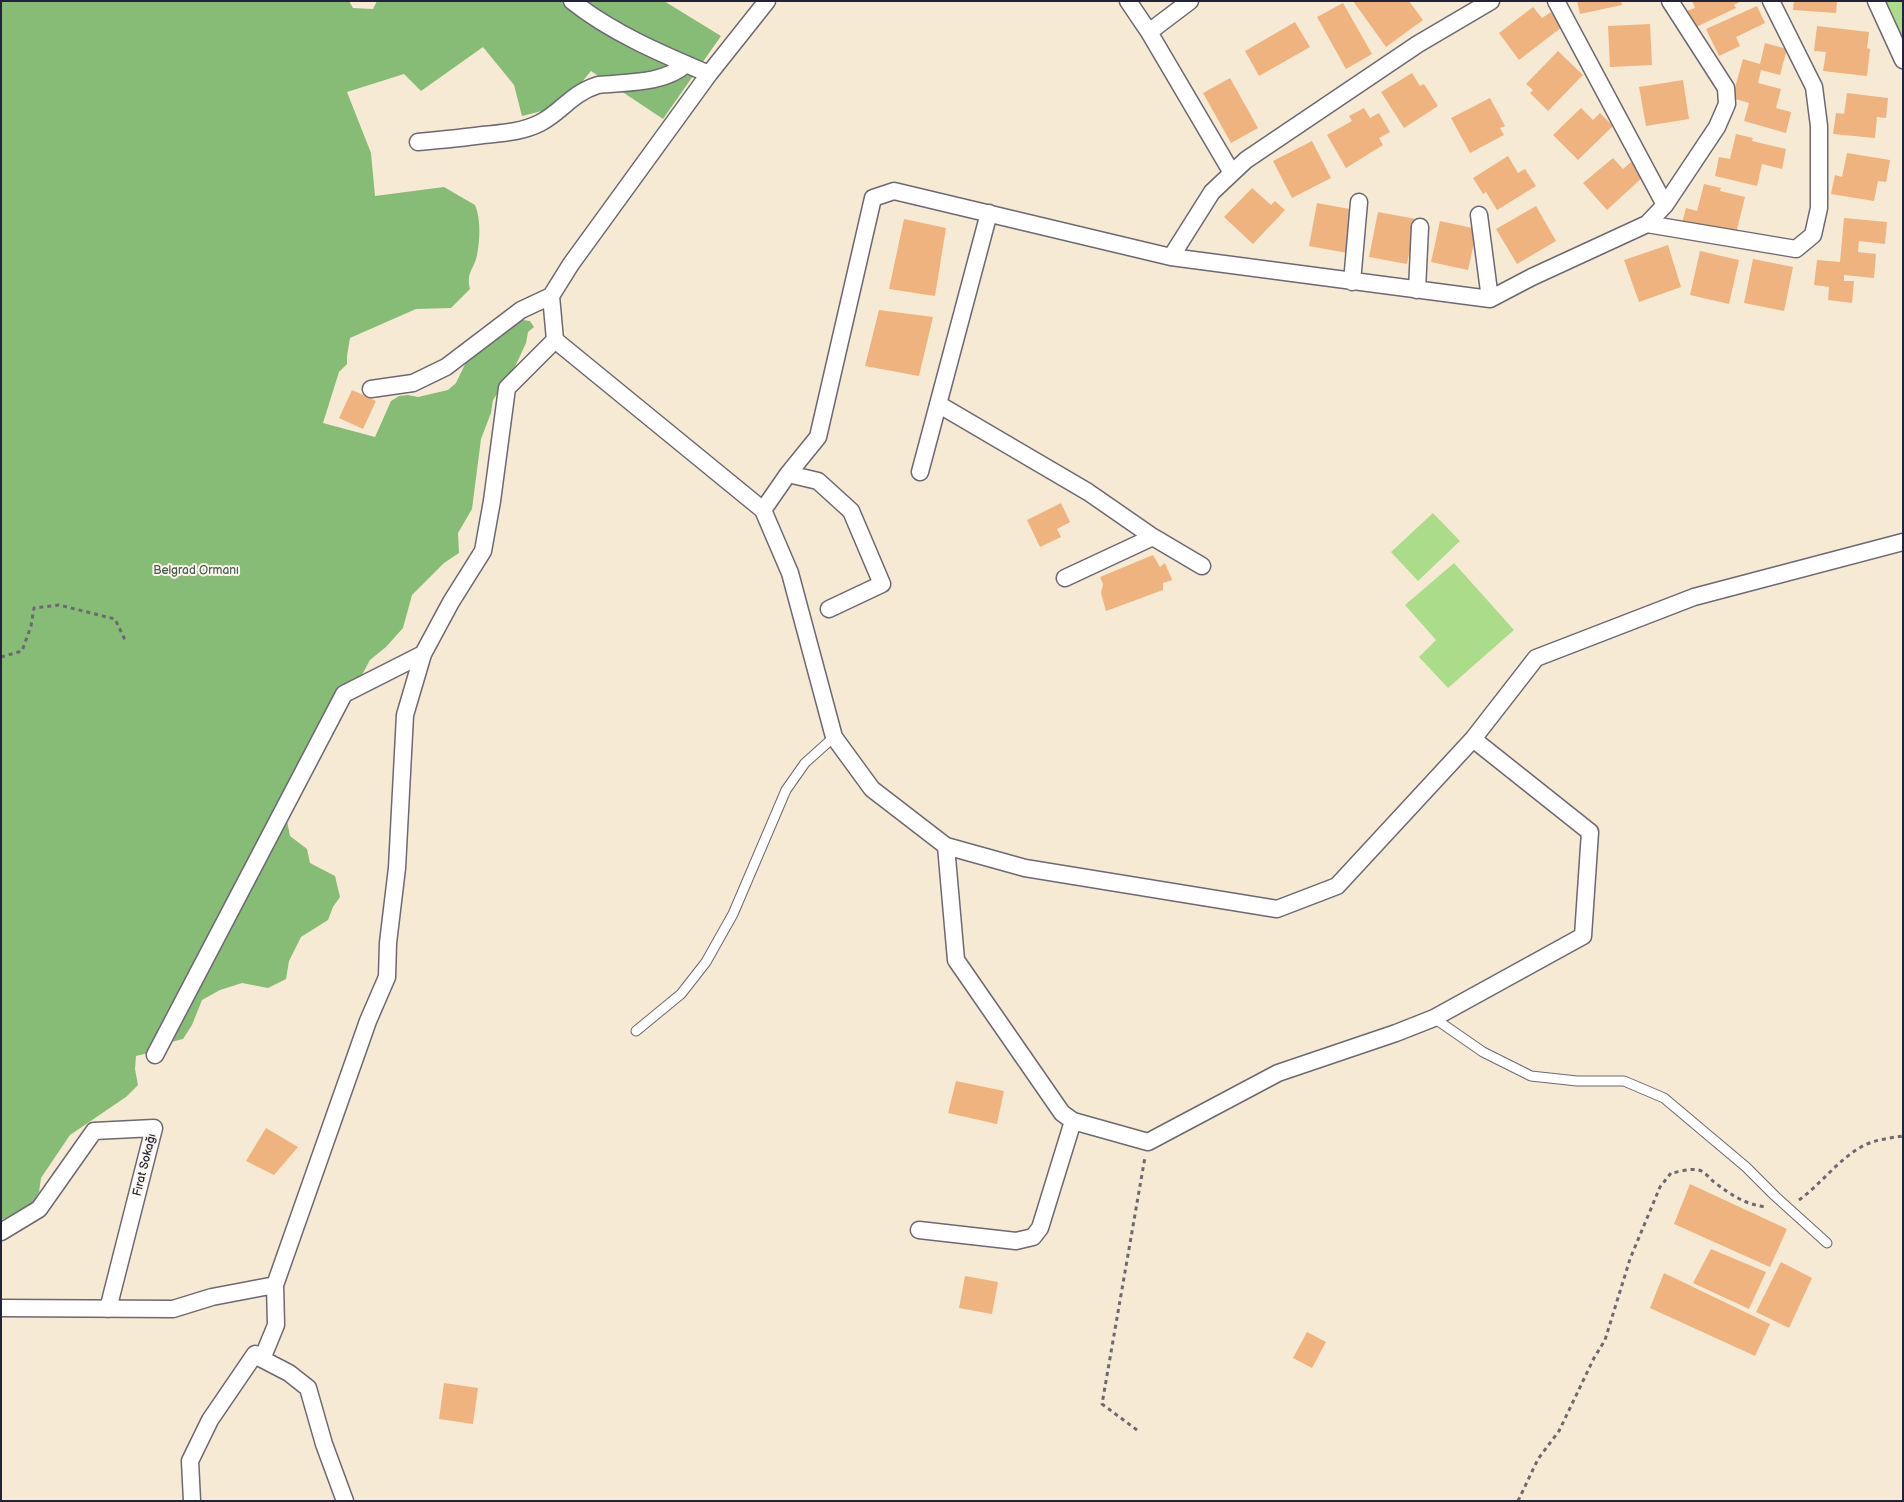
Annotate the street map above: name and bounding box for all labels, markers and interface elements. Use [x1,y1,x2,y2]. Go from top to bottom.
park label: Belgrad Ormanı [153,564,239,578]
street label: Fırat Sokağı [130,1132,160,1198]

